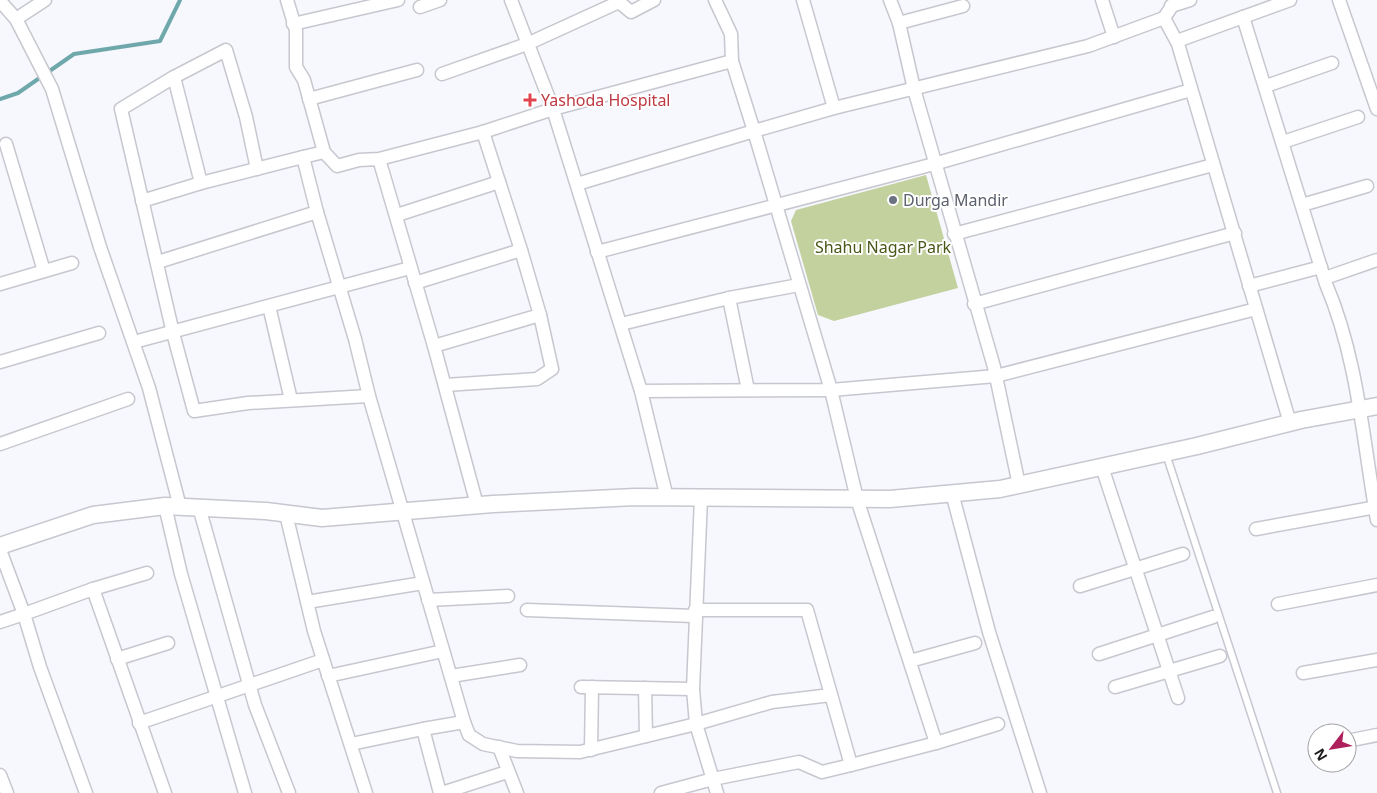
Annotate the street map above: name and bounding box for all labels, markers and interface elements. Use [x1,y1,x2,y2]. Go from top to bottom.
place label: Yashoda Hospital [541,89,671,111]
marker: Yashoda Hospital [523,93,537,107]
place label: Durga Mandir [903,189,1008,211]
marker: Durga Mandir [887,194,899,206]
park label: Shahu Nagar Park [815,236,952,258]
north arrow [1307,723,1357,773]
text: N [1309,745,1332,765]

